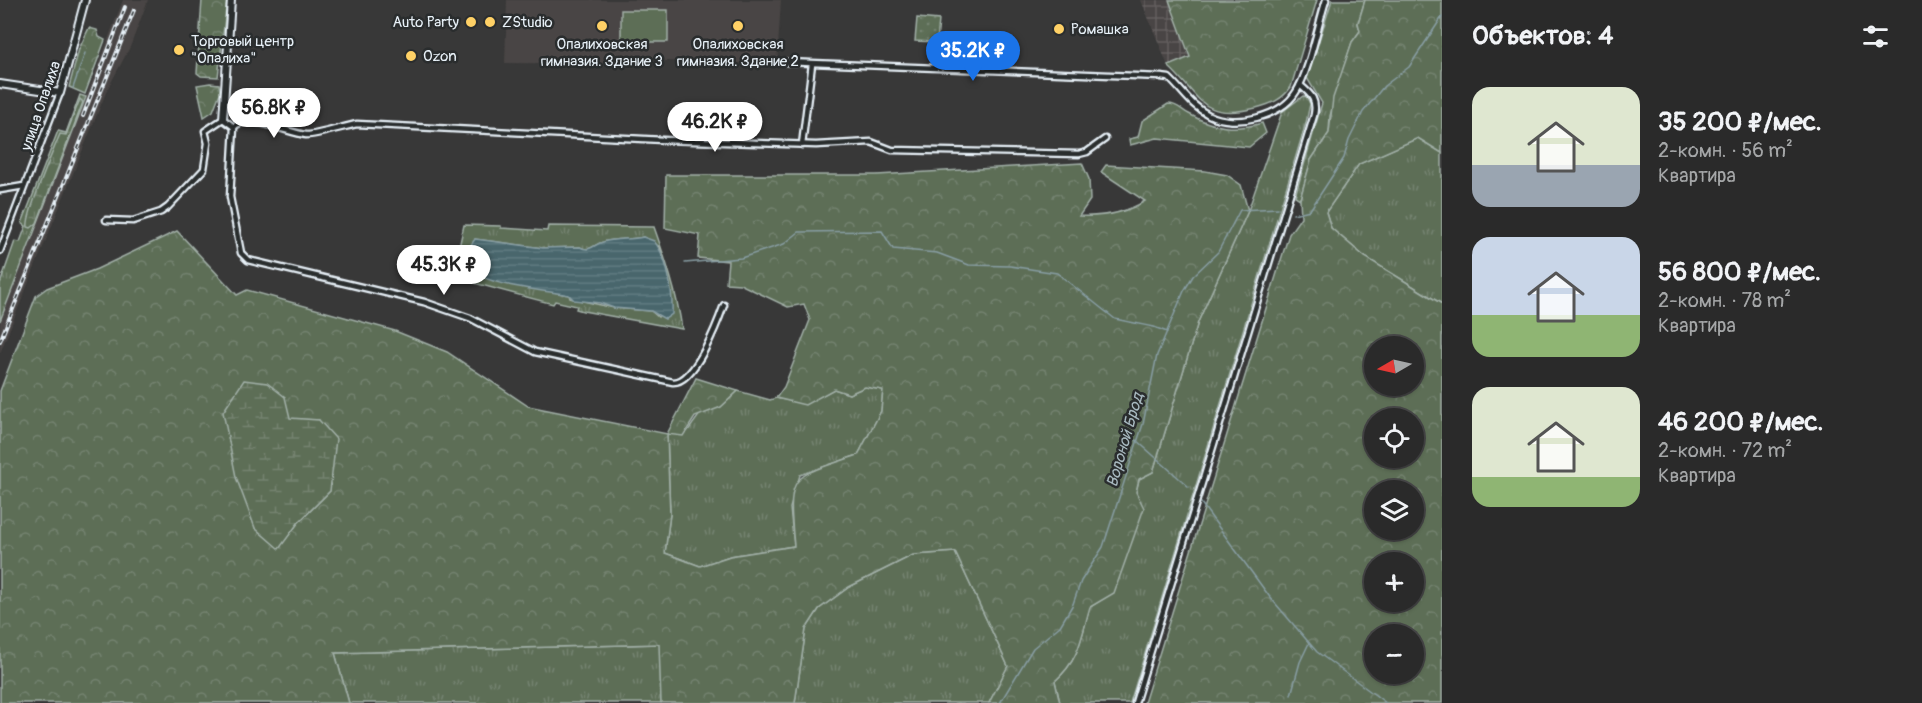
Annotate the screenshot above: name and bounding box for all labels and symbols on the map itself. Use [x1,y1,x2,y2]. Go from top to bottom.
place label: Auto Party [393,13,460,32]
place label: ZStudio [502,13,553,32]
marker: Auto Party [464,15,478,29]
marker: ZStudio [483,15,497,29]
marker: Опалиховская гимназия. Здание 3 [595,19,609,33]
marker: Опалиховская гимназия. Здание 2 [731,19,745,33]
place label: Ромашка [1071,20,1129,39]
marker: Ромашка [1052,22,1066,36]
pin: 35.2K ₽ [918,31,1028,82]
place label: Торговый центр "Опалиха" [191,32,294,68]
place label: Опалиховская гимназия. Здание 3 [541,35,663,71]
place label: Опалиховская гимназия. Здание 2 [677,35,799,71]
marker: Торговый центр "Опалиха" [172,43,186,57]
place label: Ozon [423,47,457,66]
marker: Ozon [404,49,418,63]
street label: улица Опалиха [16,59,65,154]
pin: 56.8K ₽ [219,88,329,139]
pin: 46.2K ₽ [660,102,770,153]
pin: 45.3K ₽ [389,245,499,296]
north arrow [1364,336,1424,396]
water label: Вороной Брод [1102,389,1148,489]

